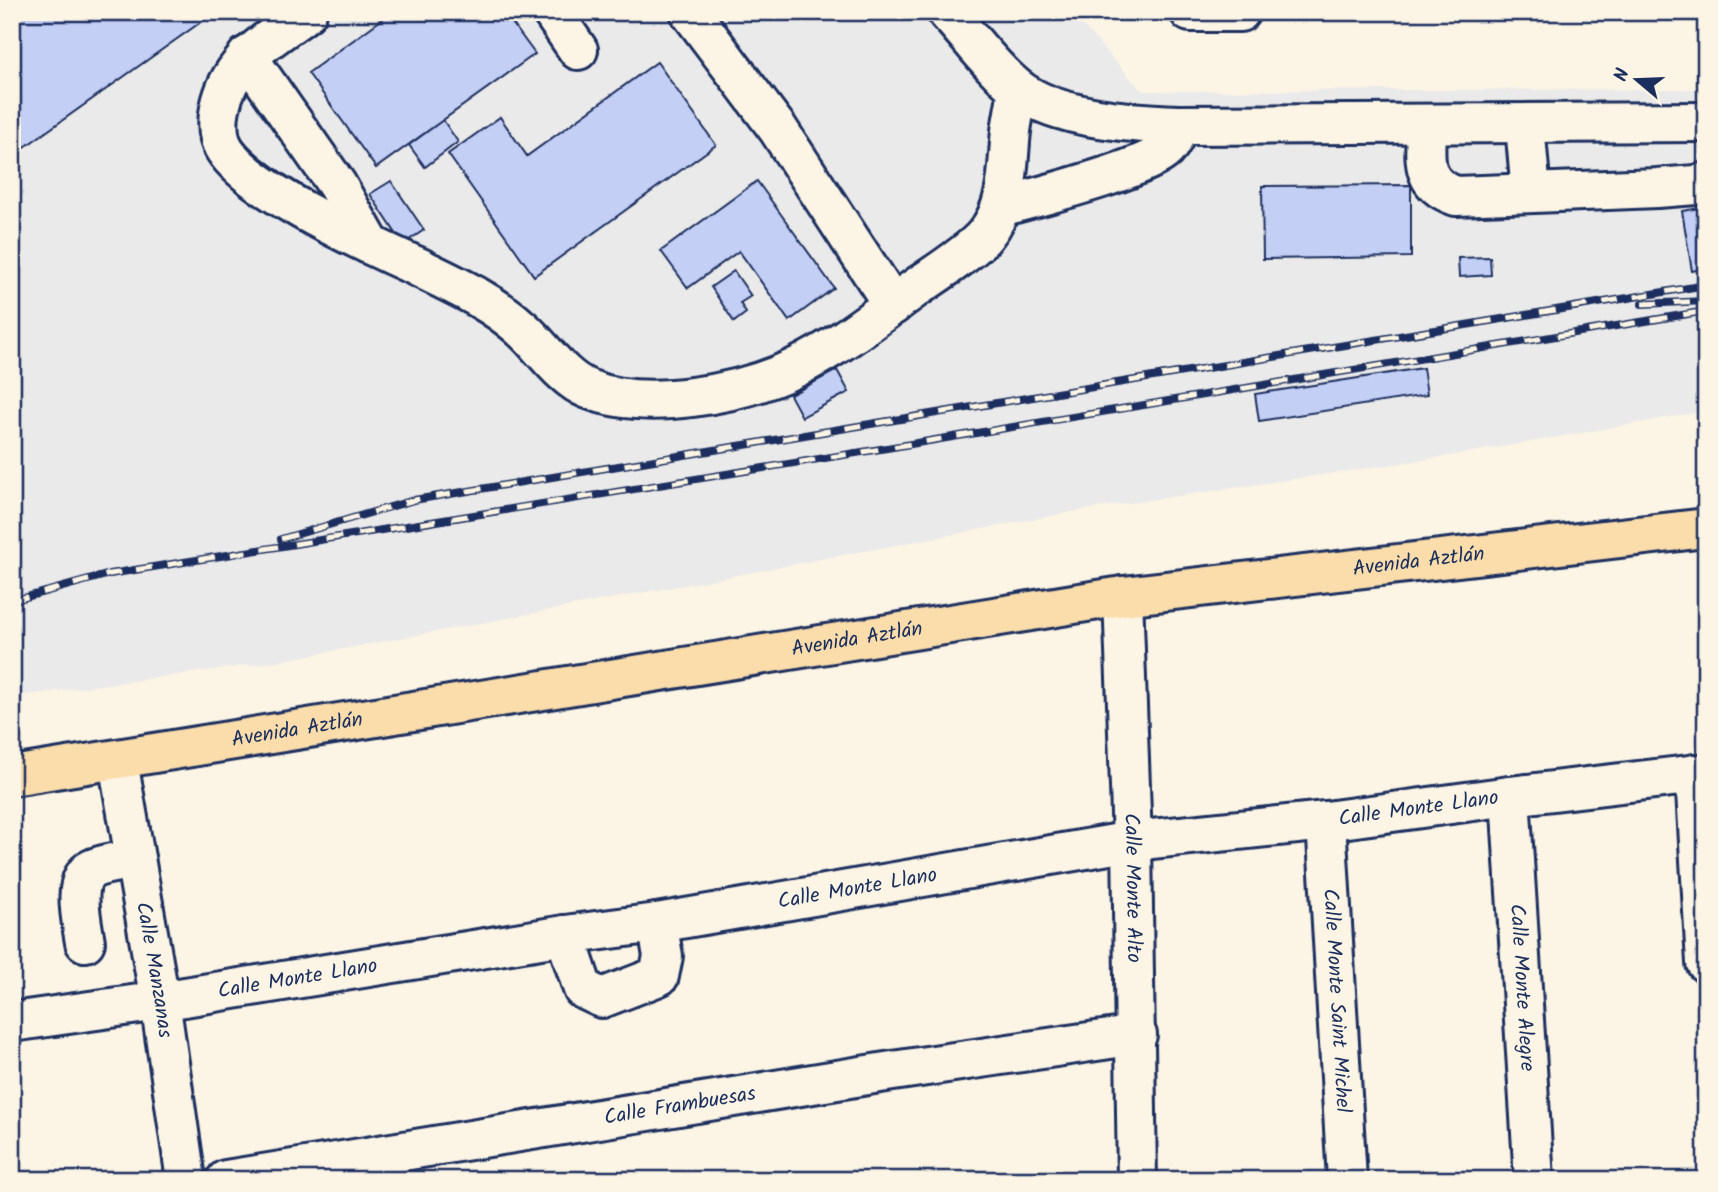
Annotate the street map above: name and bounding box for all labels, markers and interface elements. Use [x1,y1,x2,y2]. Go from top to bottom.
north arrow [1602,46,1672,116]
text: N [1607,65,1639,86]
street label: Avenida Aztlán [1351,537,1486,586]
street label: Avenida Aztlán [789,612,925,666]
street label: Avenida Aztlán [229,703,365,757]
street label: Calle Monte Llano [1336,781,1501,836]
street label: Calle Monte Alto [1114,812,1150,963]
street label: Calle Monte Llano [775,858,940,918]
street label: Calle Monte Saint Michel [1313,888,1360,1114]
street label: Calle Manzanas [126,899,182,1040]
street label: Calle Monte Alegre [1500,903,1544,1073]
street label: Calle Monte Llano [216,949,380,1008]
street label: Calle Frambuesas [602,1077,758,1134]

